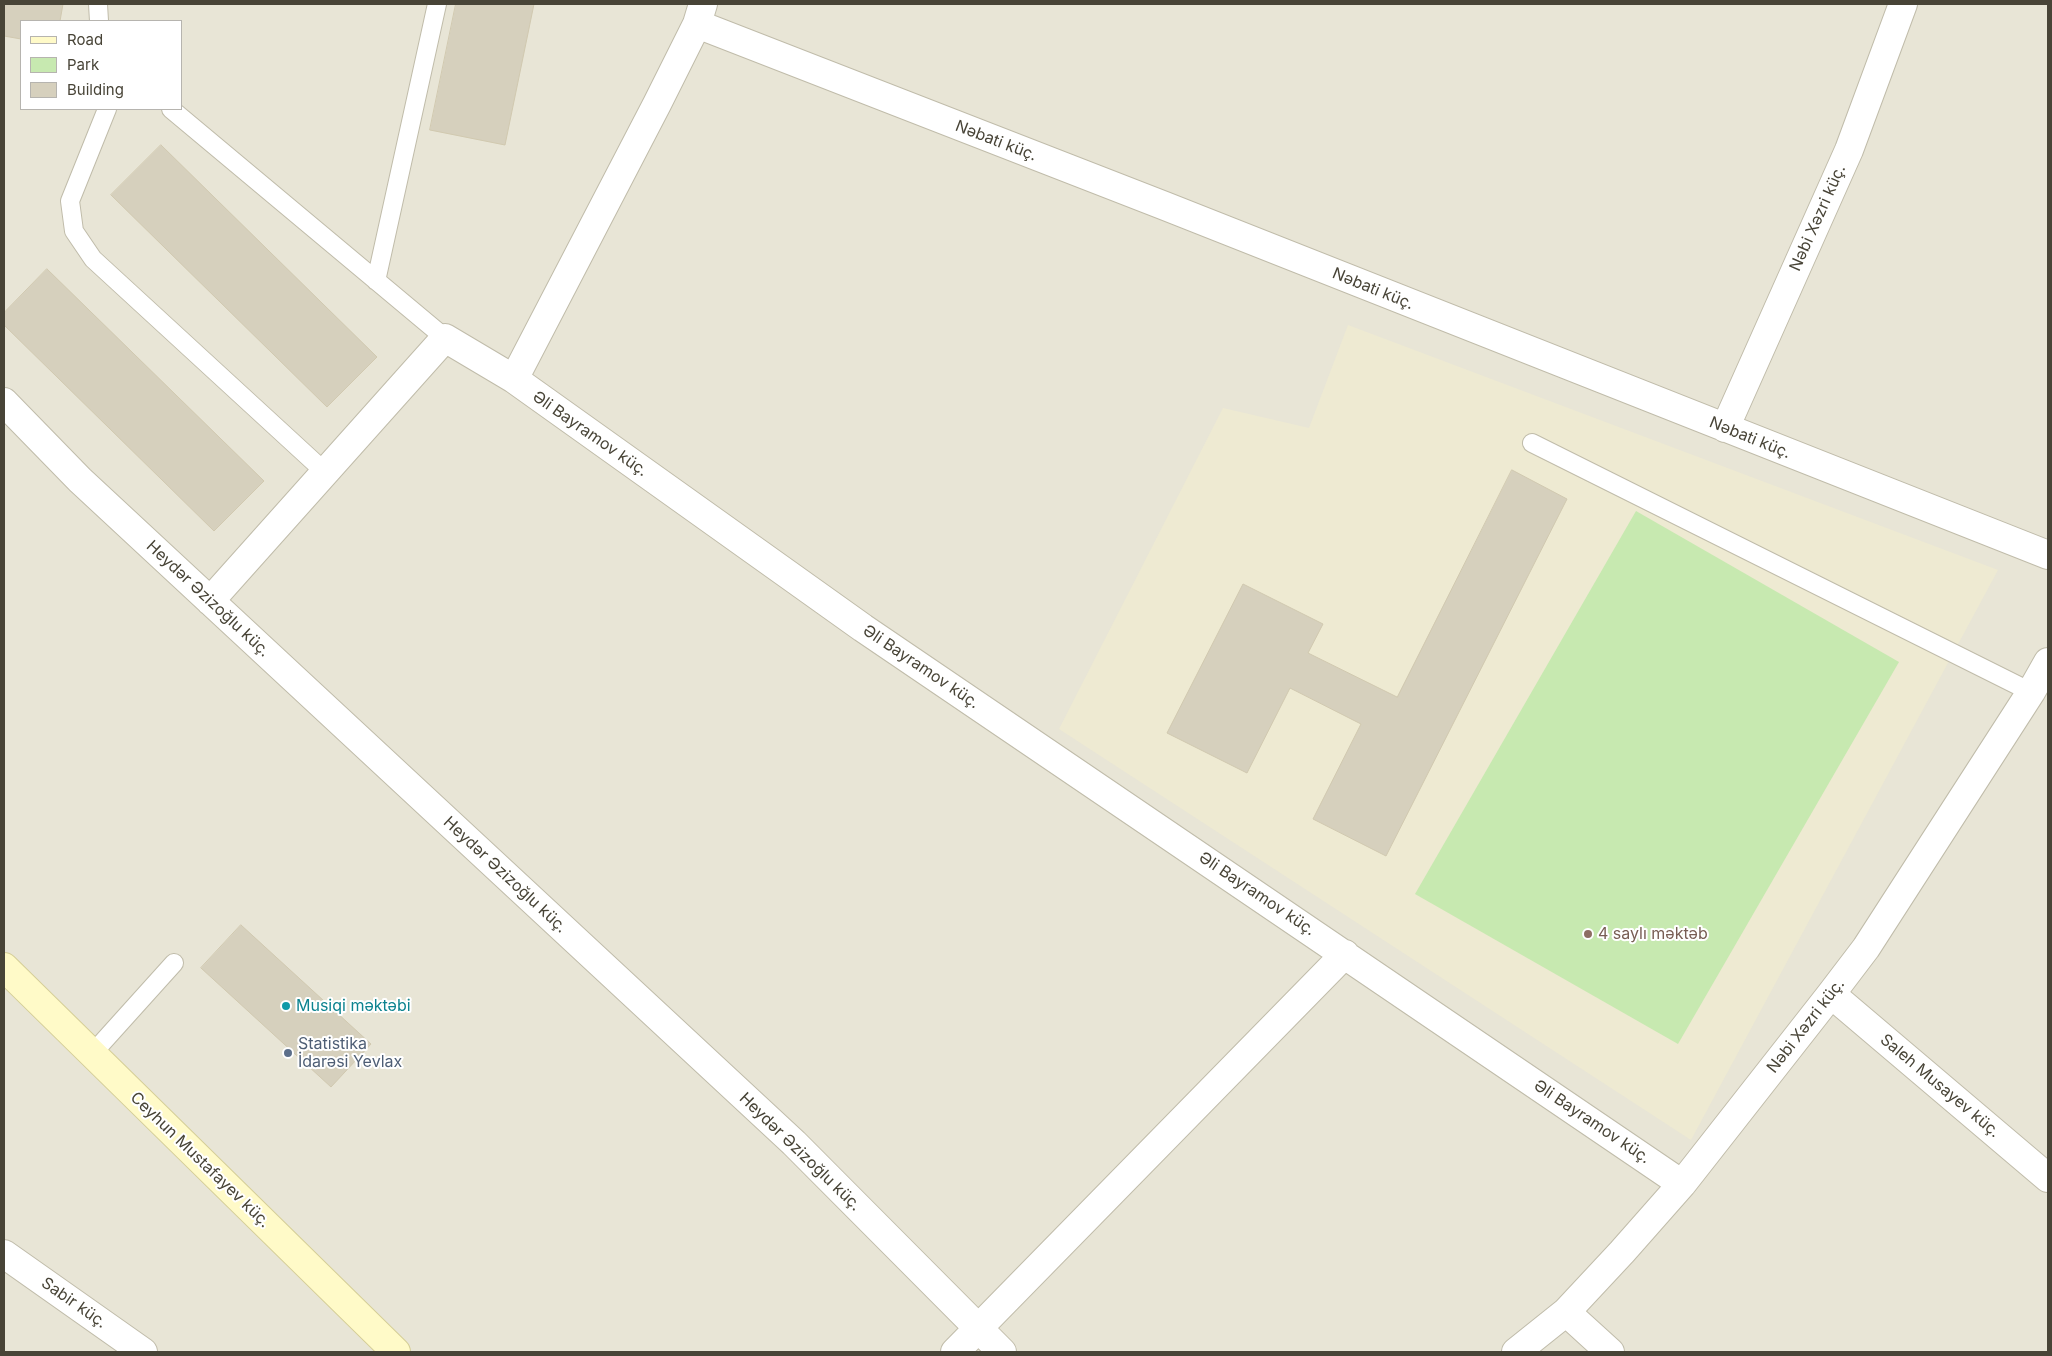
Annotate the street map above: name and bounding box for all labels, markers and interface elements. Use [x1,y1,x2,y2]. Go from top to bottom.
legend [20,20,182,110]
text: Road [67,30,103,49]
text: Park [67,55,99,74]
text: Building [67,80,124,99]
street label: Nəbati küç. [952,117,1040,165]
street label: Nəbi Xəzri küç. [1786,162,1850,274]
street label: Nəbati küç. [1330,264,1416,314]
street label: Əli Bayramov küç. [529,387,651,481]
street label: Nəbati küç. [1707,413,1793,463]
street label: Heydər Əzizoğlu küç. [142,537,274,661]
street label: Əli Bayramov küç. [859,621,983,713]
street label: Heydər Əzizoğlu küç. [439,813,571,937]
street label: Əli Bayramov küç. [1195,848,1319,940]
place label: 4 saylı məktəb [1598,924,1708,944]
marker: 4 saylı məktəb [1582,928,1594,940]
street label: Nəbi Xəzri küç. [1763,975,1849,1077]
place label: Musiqi məktəbi [296,996,411,1016]
marker: Musiqi məktəbi [280,1000,292,1012]
street label: Saleh Musayev küç. [1876,1030,2004,1142]
place label: Statistika İdarəsi Yevlax [298,1034,402,1072]
marker: Statistika İdarəsi Yevlax [282,1047,294,1059]
street label: Əli Bayramov küç. [1530,1076,1654,1168]
street label: Ceyhun Mustafayev küç. [126,1088,274,1232]
street label: Heydər Əzizoğlu küç. [735,1089,865,1215]
street label: Sabir küç. [38,1274,110,1332]

